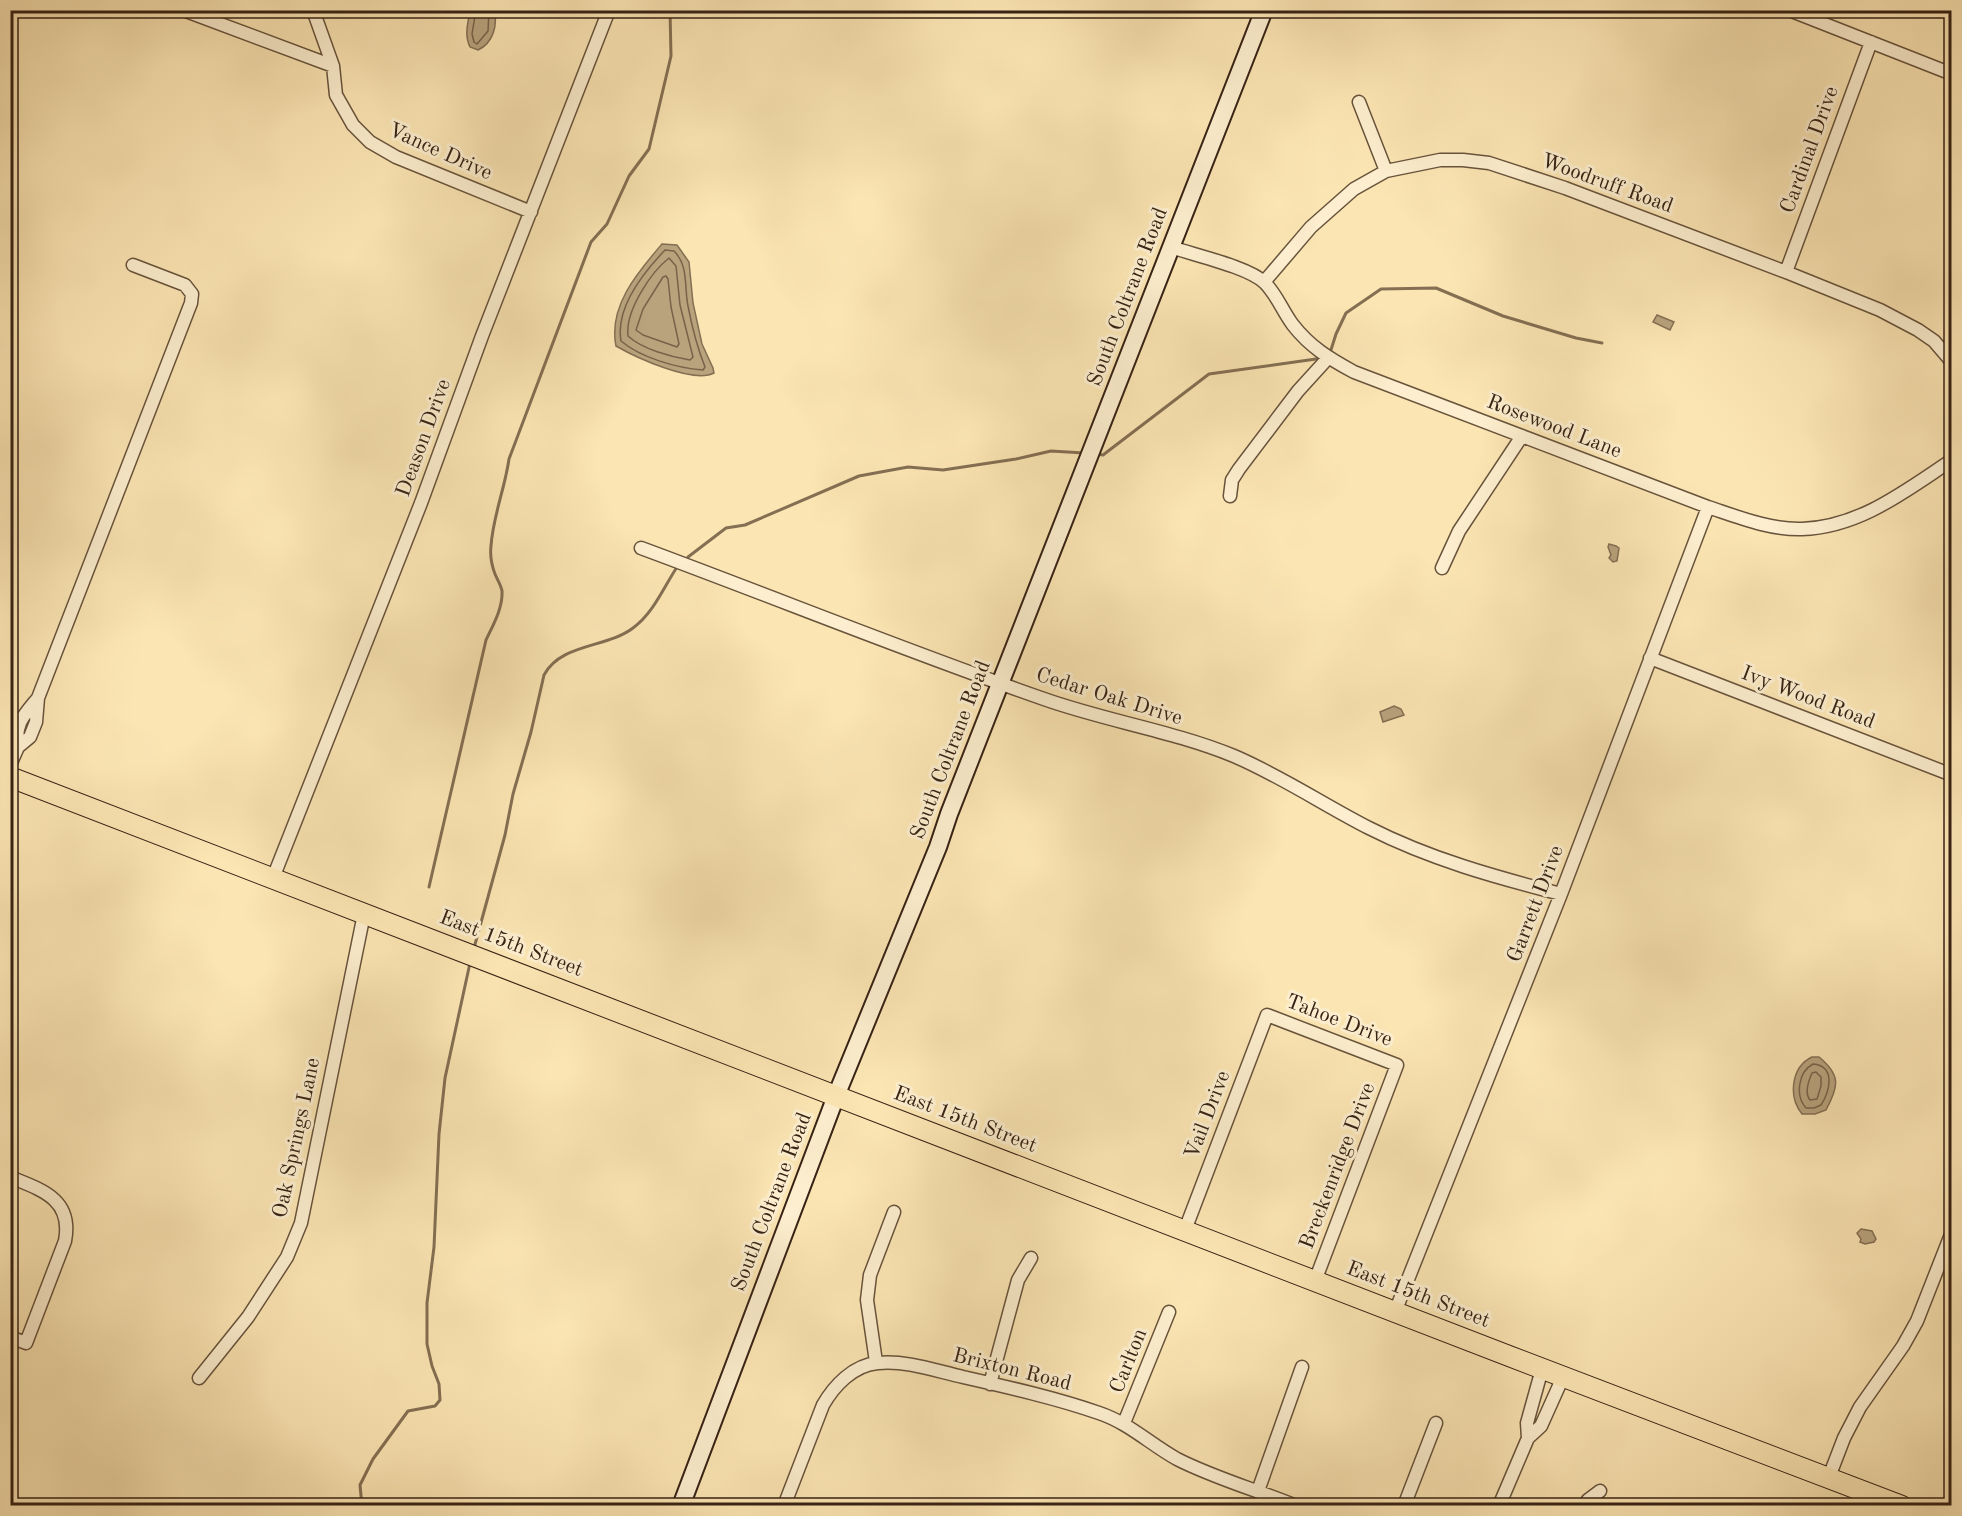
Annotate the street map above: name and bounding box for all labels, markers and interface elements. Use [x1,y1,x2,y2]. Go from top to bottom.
street label: Cardinal Drive [1777,84,1843,216]
street label: Vance Drive [385,120,495,184]
street label: Woodruff Road [1538,150,1676,218]
street label: South Coltrane Road [1084,205,1172,389]
street label: Deason Drive [393,376,455,500]
street label: Rosewood Lane [1484,392,1624,462]
street label: South Coltrane Road [907,658,995,842]
street label: Ivy Wood Road [1738,663,1878,733]
street label: Cedar Oak Drive [1033,665,1185,729]
street label: Garrett Drive [1504,843,1568,965]
street label: East 15th Street [436,907,586,981]
street label: Tahoe Drive [1283,991,1395,1051]
street label: Oak Springs Lane [270,1056,324,1220]
street label: Vail Drive [1182,1068,1234,1162]
street label: Breckenridge Drive [1297,1080,1379,1252]
street label: East 15th Street [890,1083,1040,1157]
street label: South Coltrane Road [728,1110,816,1294]
street label: East 15th Street [1343,1258,1493,1332]
street label: Carlton [1107,1326,1151,1396]
street label: Brixton Road [951,1345,1074,1395]

